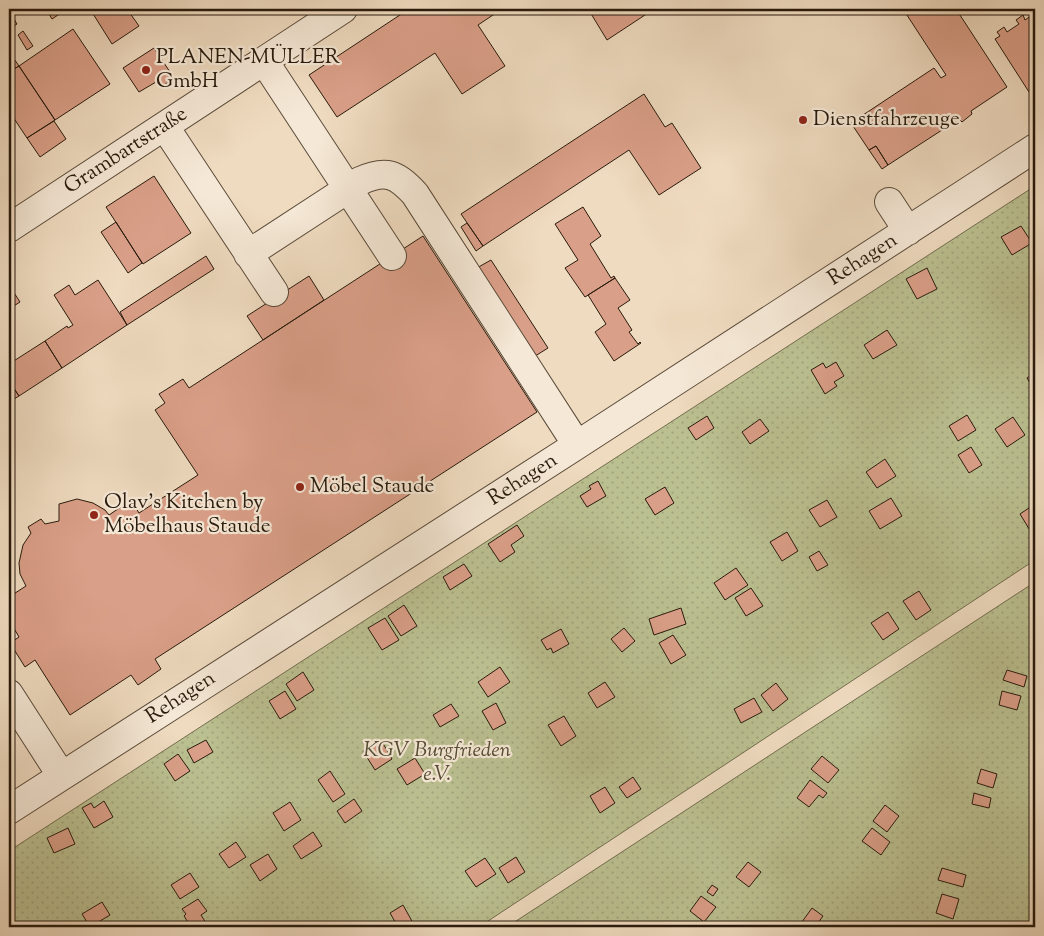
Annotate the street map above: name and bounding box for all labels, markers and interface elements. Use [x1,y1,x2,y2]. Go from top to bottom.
place label: PLANEN-MÜLLER GmbH [156,43,340,97]
marker: PLANEN-MÜLLER GmbH [140,64,152,76]
street label: Grambartstraße [58,100,194,202]
place label: Dienstfahrzeuge [813,105,960,135]
marker: Dienstfahrzeuge [797,114,809,126]
street label: Rehagen [822,226,904,294]
street label: Rehagen [482,446,564,514]
place label: Möbel Staude [310,472,434,502]
marker: Möbel Staude [294,481,306,493]
place label: Olav's Kitchen by Möbelhaus Staude [104,488,270,542]
marker: Olav's Kitchen by Möbelhaus Staude [88,509,100,521]
street label: Rehagen [140,664,222,732]
park label: KGV Burgfrieden e.V. [363,736,511,790]

